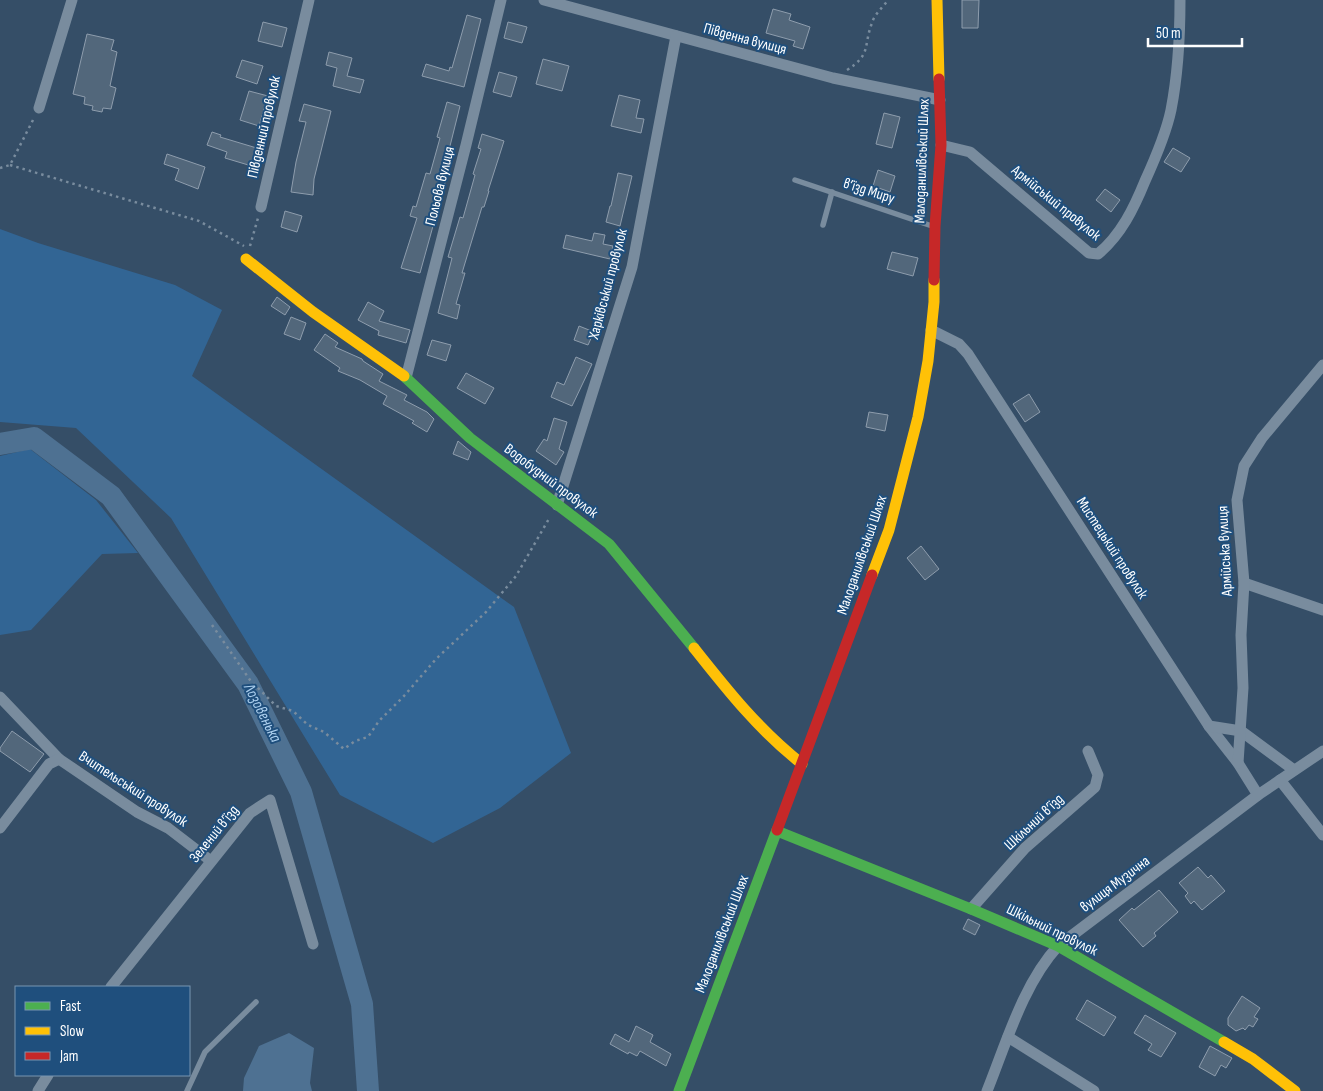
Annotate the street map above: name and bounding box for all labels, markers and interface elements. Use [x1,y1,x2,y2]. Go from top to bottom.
scale bar [1148,15,1242,47]
street label: Південна вулиця [701,19,789,59]
text: 50 m [1156,24,1181,43]
street label: Південний провулок [243,74,285,180]
street label: Малоданилівський Шлях [910,98,934,224]
street label: Польова вулиця [421,144,459,228]
street label: Армійський провулок [1007,160,1105,245]
street label: в’їзд Миру [841,174,897,208]
street label: Харківський провулок [584,226,632,342]
street label: Водобудний провулок [500,440,602,523]
street label: Малоданилівський Шлях [833,493,891,617]
street label: Мистецький провулок [1072,494,1152,603]
street label: Армійська вулиця [1213,505,1237,598]
water label: Лозовенька [239,680,285,746]
street label: Вчительський провулок [75,747,191,831]
street label: Шкільний в’їзд [1000,790,1068,854]
street label: Зелений в’їзд [185,801,243,867]
street label: вулиця Музична [1076,851,1154,916]
street label: Малоданилівський Шлях [691,872,753,996]
street label: Шкільний провулок [1003,900,1101,960]
legend [15,986,190,1076]
text: Fast [60,997,82,1016]
text: Slow [60,1022,84,1041]
text: Jam [59,1047,78,1066]

